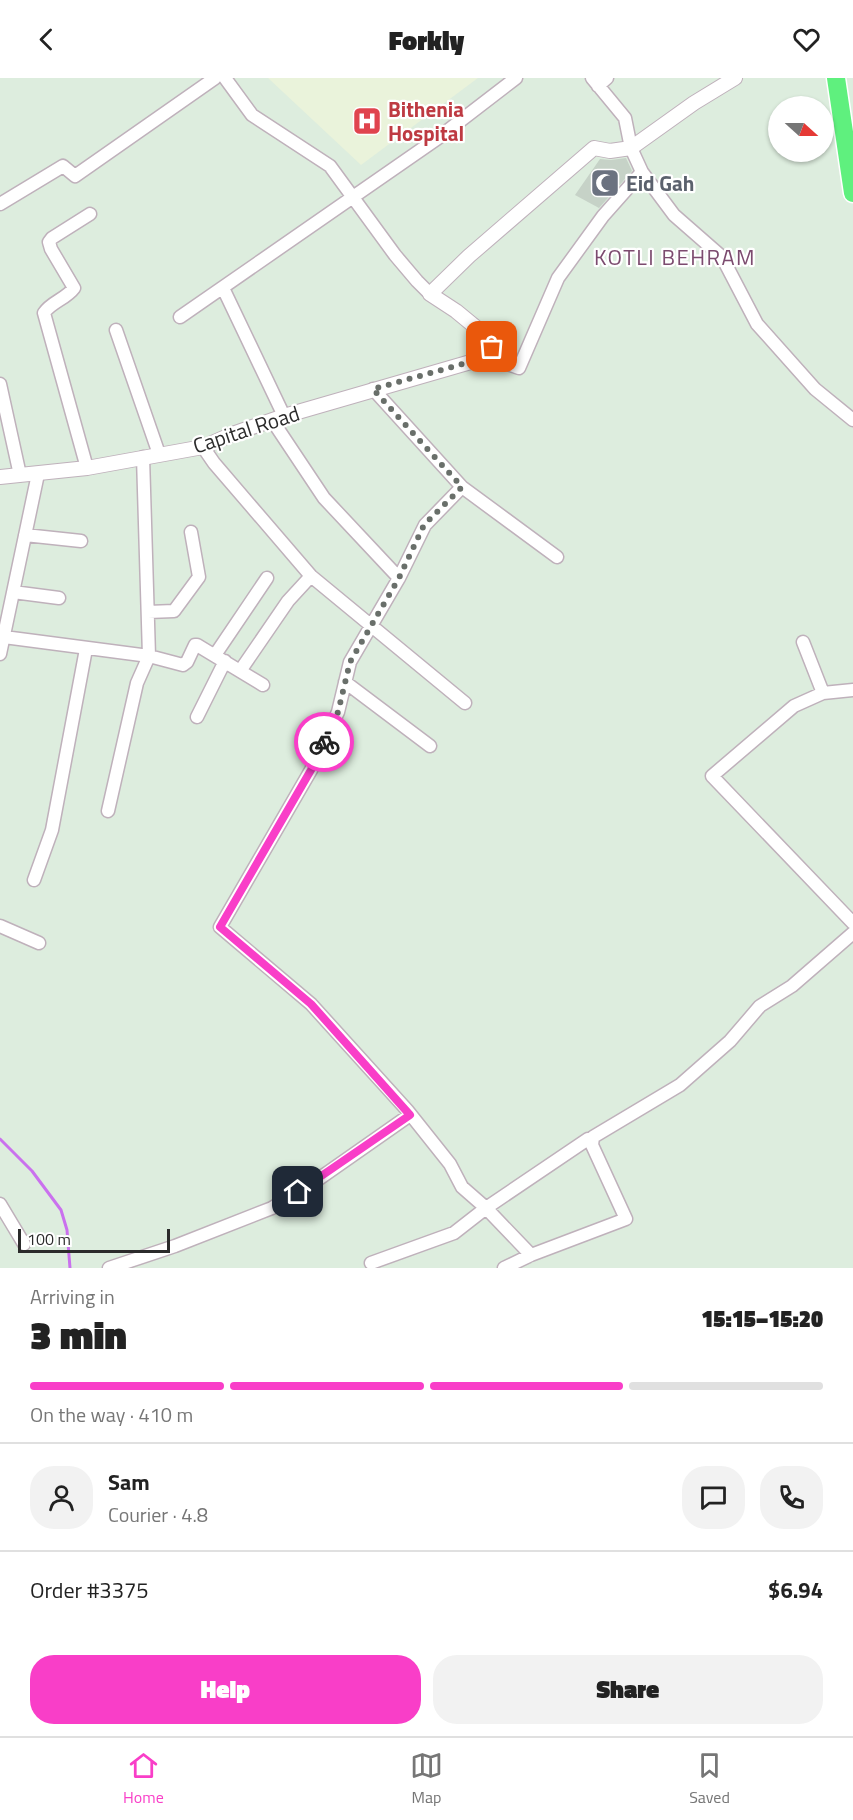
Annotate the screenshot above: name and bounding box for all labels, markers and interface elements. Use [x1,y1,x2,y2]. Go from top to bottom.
text: Forkly [389,19,464,60]
icon: back [30,23,63,56]
icon: heart [790,23,823,56]
place label: Bithenia Hospital [388,93,464,149]
north arrow [768,96,834,162]
map controls [768,96,834,162]
hospital icon: Bithenia Hospital [351,105,383,137]
mosque icon: Eid Gah [589,167,621,199]
place label: Eid Gah [626,167,694,199]
district label: KOTLI BEHRAM [594,240,756,274]
pin [466,321,517,372]
icon: bag [475,330,508,363]
street label: Capital Road [189,397,303,461]
courier [294,712,354,772]
icon: bike [308,726,341,759]
pin [272,1166,323,1217]
icon: home [281,1175,314,1208]
scale bar [18,1226,170,1254]
text: 100 m [27,1227,71,1251]
text: Arriving in [30,1281,115,1312]
text: 15:15–15:20 [701,1302,823,1336]
text: 3 min [30,1305,127,1364]
text: On the way · 410 m [30,1399,193,1430]
text: Sam [108,1465,150,1499]
button: person [30,1466,93,1529]
button: chat [682,1466,745,1529]
button: phone [760,1466,823,1529]
text: Courier · 4.8 [108,1499,208,1530]
text: Order #3375 [30,1573,149,1607]
text: $6.94 [768,1573,823,1607]
button: Help [30,1655,421,1724]
button: Share [433,1655,823,1724]
tab: Home [123,1749,164,1809]
tab: Map [410,1749,443,1809]
tab: Saved [689,1749,730,1809]

